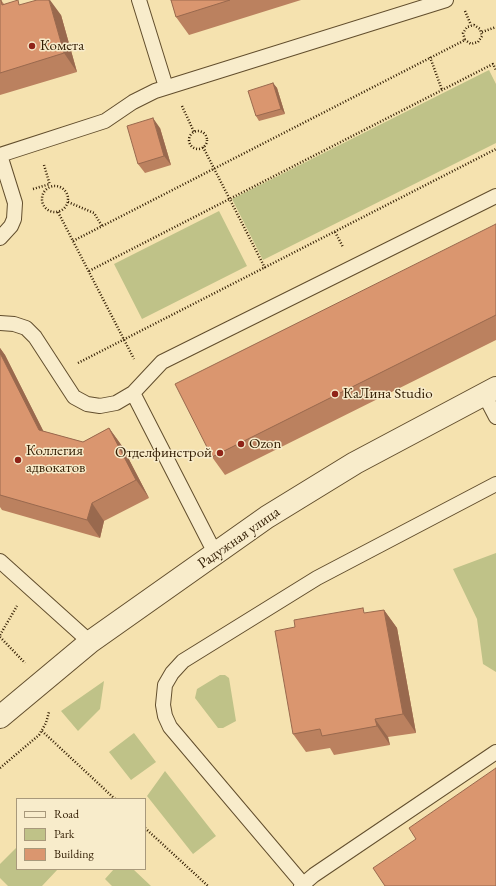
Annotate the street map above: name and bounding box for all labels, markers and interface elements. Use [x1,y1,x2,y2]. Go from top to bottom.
place label: Комета [40,37,84,55]
marker: Комета [27,41,37,51]
place label: КаЛина Studio [343,385,433,403]
marker: КаЛина Studio [330,389,340,399]
place label: Ozon [249,435,281,453]
marker: Ozon [236,439,246,449]
place label: Коллегия адвокатов [26,442,85,477]
place label: Отделфинстрой [115,444,212,462]
marker: Отделфинстрой [215,448,225,458]
marker: Коллегия адвокатов [13,455,23,465]
street label: Радужная улица [195,503,283,573]
legend [16,798,146,870]
text: Road [54,806,79,822]
text: Park [54,826,74,842]
text: Building [54,846,94,862]

